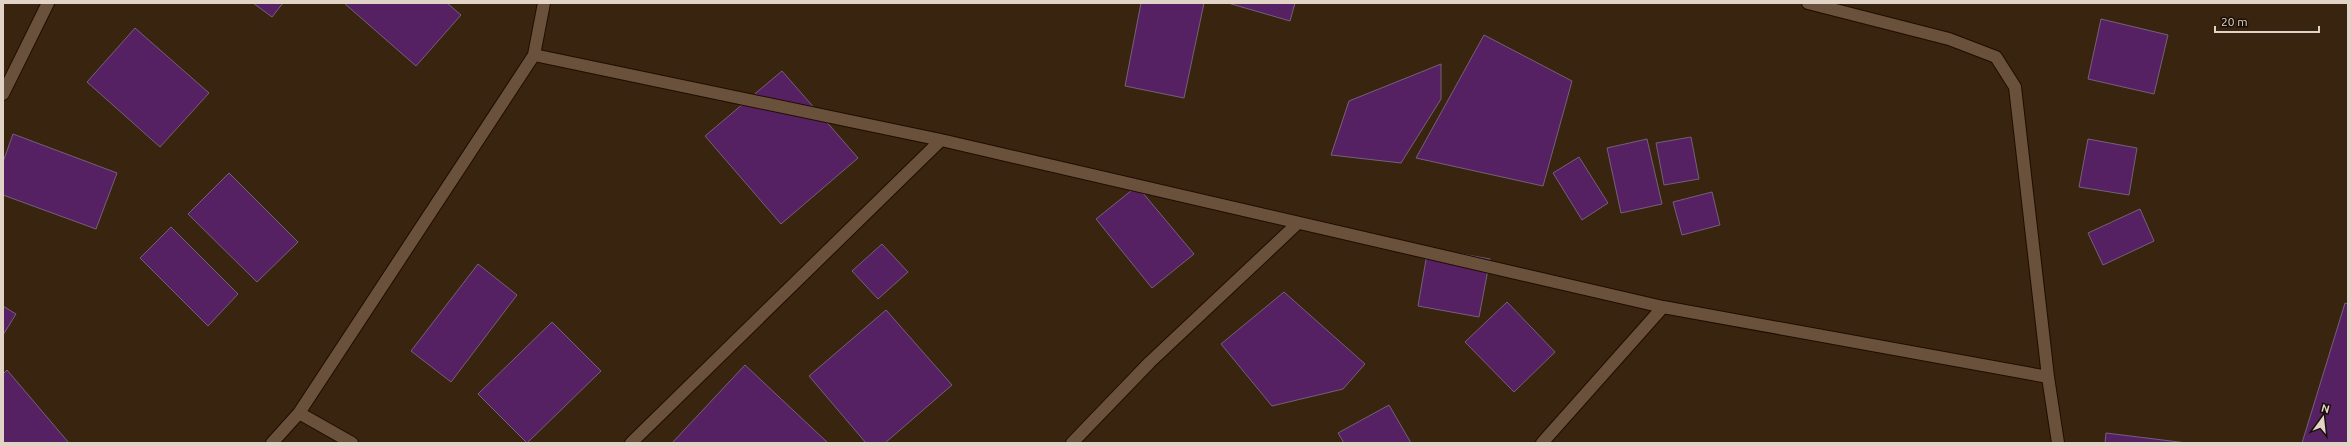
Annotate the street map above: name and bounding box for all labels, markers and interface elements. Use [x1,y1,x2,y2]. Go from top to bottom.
scale bar [2215,8,2319,34]
text: 20 m [2221,15,2248,28]
north arrow [2303,398,2343,438]
text: N [2320,401,2331,415]

